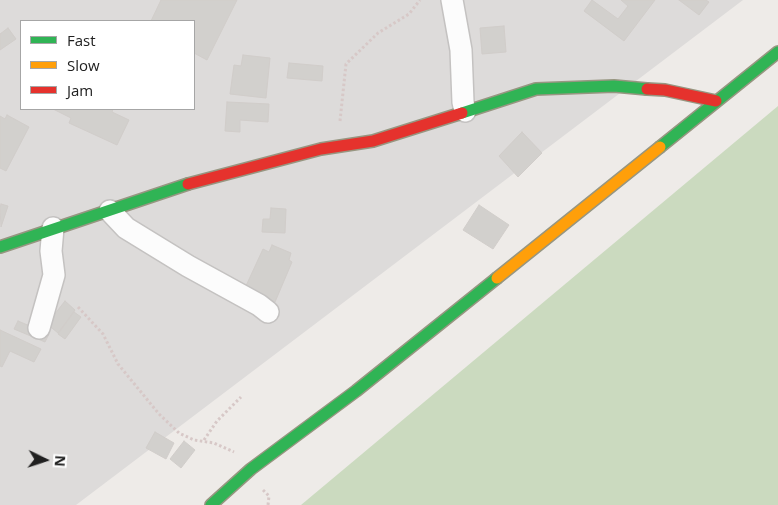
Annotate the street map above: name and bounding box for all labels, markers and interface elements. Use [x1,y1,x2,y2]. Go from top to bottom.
legend [20,20,195,110]
text: Fast [67,30,96,50]
text: Slow [67,55,100,75]
text: Jam [67,80,93,100]
north arrow [20,435,70,485]
text: N [51,455,70,467]

